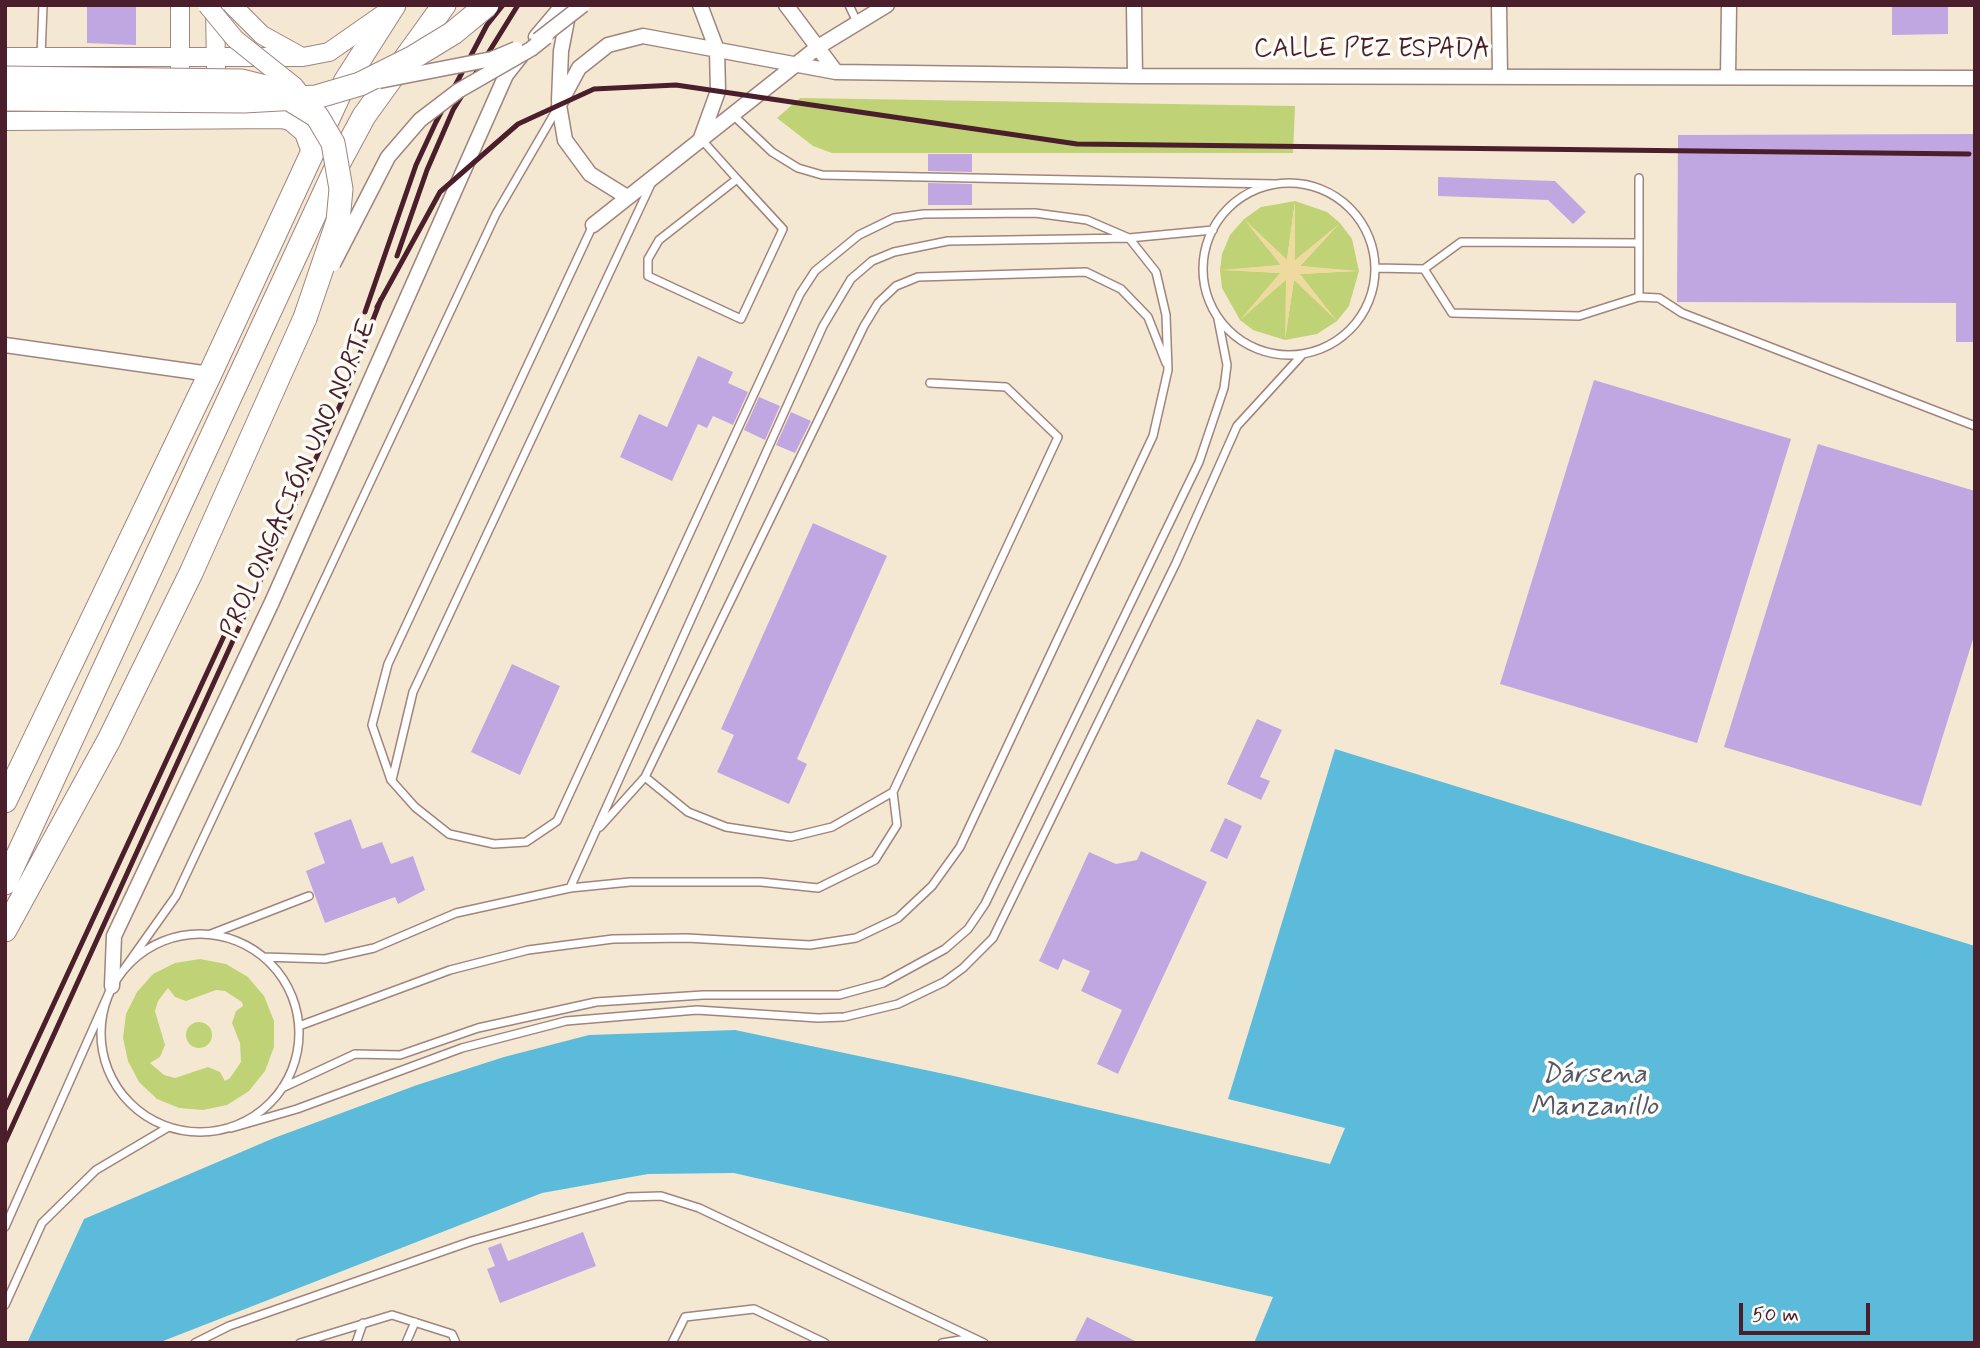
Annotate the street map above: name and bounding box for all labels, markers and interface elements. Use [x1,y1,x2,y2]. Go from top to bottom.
street label: CALLE PEZ ESPADA [1254,35,1490,67]
street label: PROLONGACIÓN UNO NORTE [215,314,385,644]
water label: Dársena Manzanillo [1530,1059,1658,1125]
scale bar [1742,1288,1873,1332]
text: 50 m [1752,1301,1799,1329]

